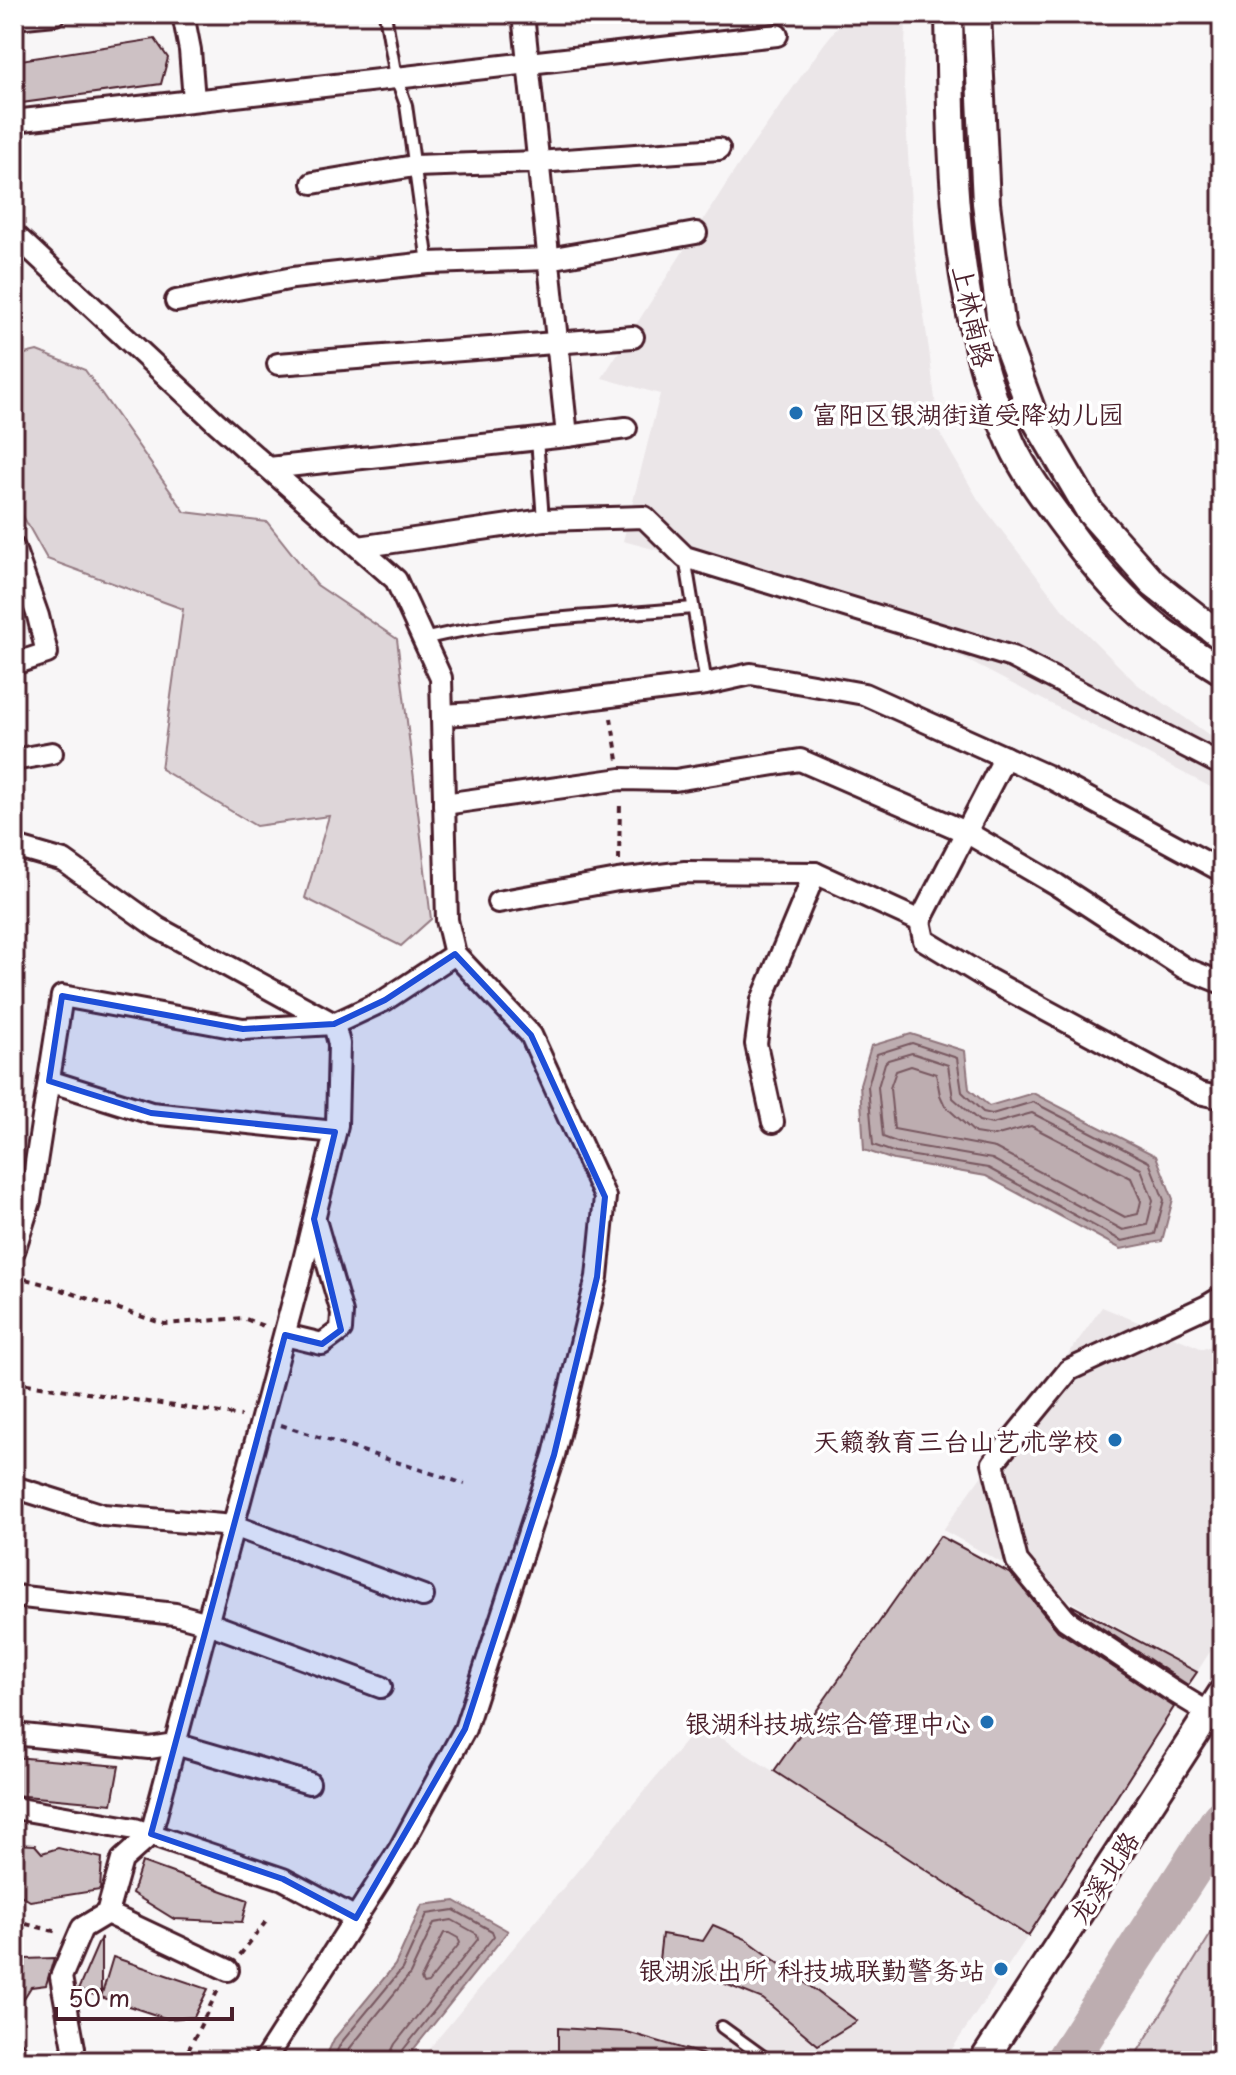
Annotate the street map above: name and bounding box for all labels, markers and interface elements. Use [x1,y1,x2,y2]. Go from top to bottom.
street label: 上林南路 [943,261,1005,371]
place label: 富阳区银湖街道受降幼儿园 [812,394,1124,433]
marker: 富阳区银湖街道受降幼儿园 [787,404,805,422]
place label: 天籁教育三台山艺术学校 [813,1421,1099,1460]
marker: 天籁教育三台山艺术学校 [1106,1431,1124,1449]
place label: 银湖科技城综合管理中心 [685,1703,971,1742]
marker: 银湖科技城综合管理中心 [978,1713,996,1731]
street label: 龙溪北路 [1058,1823,1148,1931]
place label: 银湖派出所 科技城联勤警务站 [639,1950,985,1989]
marker: 银湖派出所 科技城联勤警务站 [992,1960,1010,1978]
scale bar [56,1971,232,2021]
text: 50 m [68,1979,130,2015]

